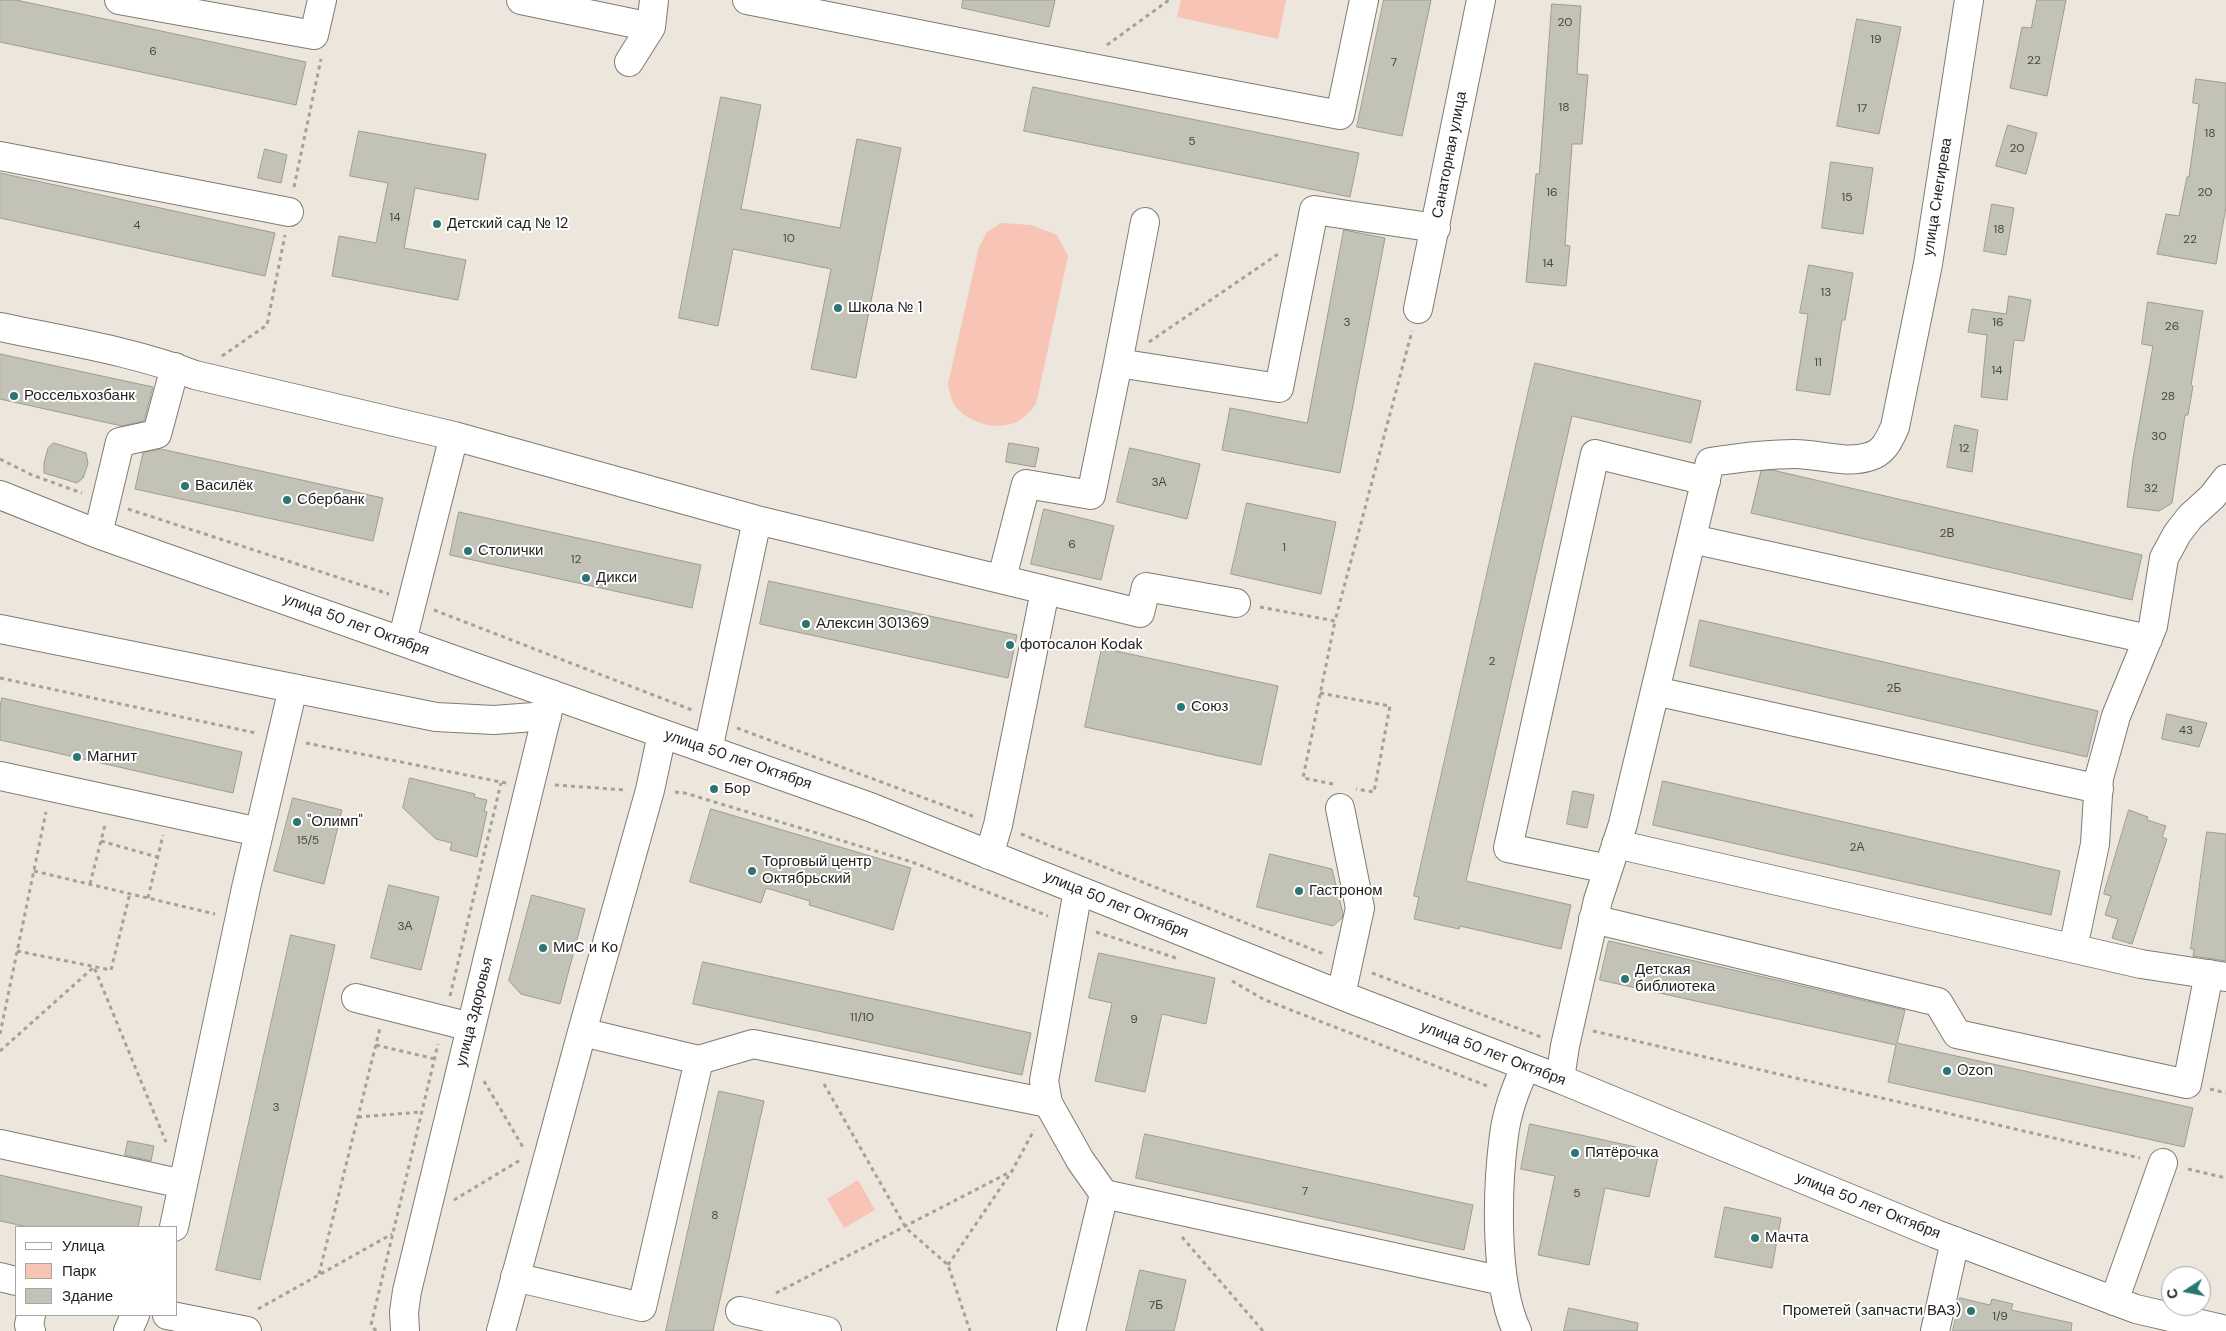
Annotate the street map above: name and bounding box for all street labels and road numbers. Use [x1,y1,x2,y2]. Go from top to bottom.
street label: Санаторная улица [1429,90,1471,220]
street label: улица Снегирева [1920,137,1956,257]
street label: улица 50 лет Октября [280,590,432,660]
street label: улица 50 лет Октября [662,726,814,794]
street label: улица 50 лет Октября [1041,868,1191,942]
street label: улица Здоровья [453,956,497,1068]
street label: улица 50 лет Октября [1418,1018,1568,1090]
street label: улица 50 лет Октября [1793,1169,1943,1243]

